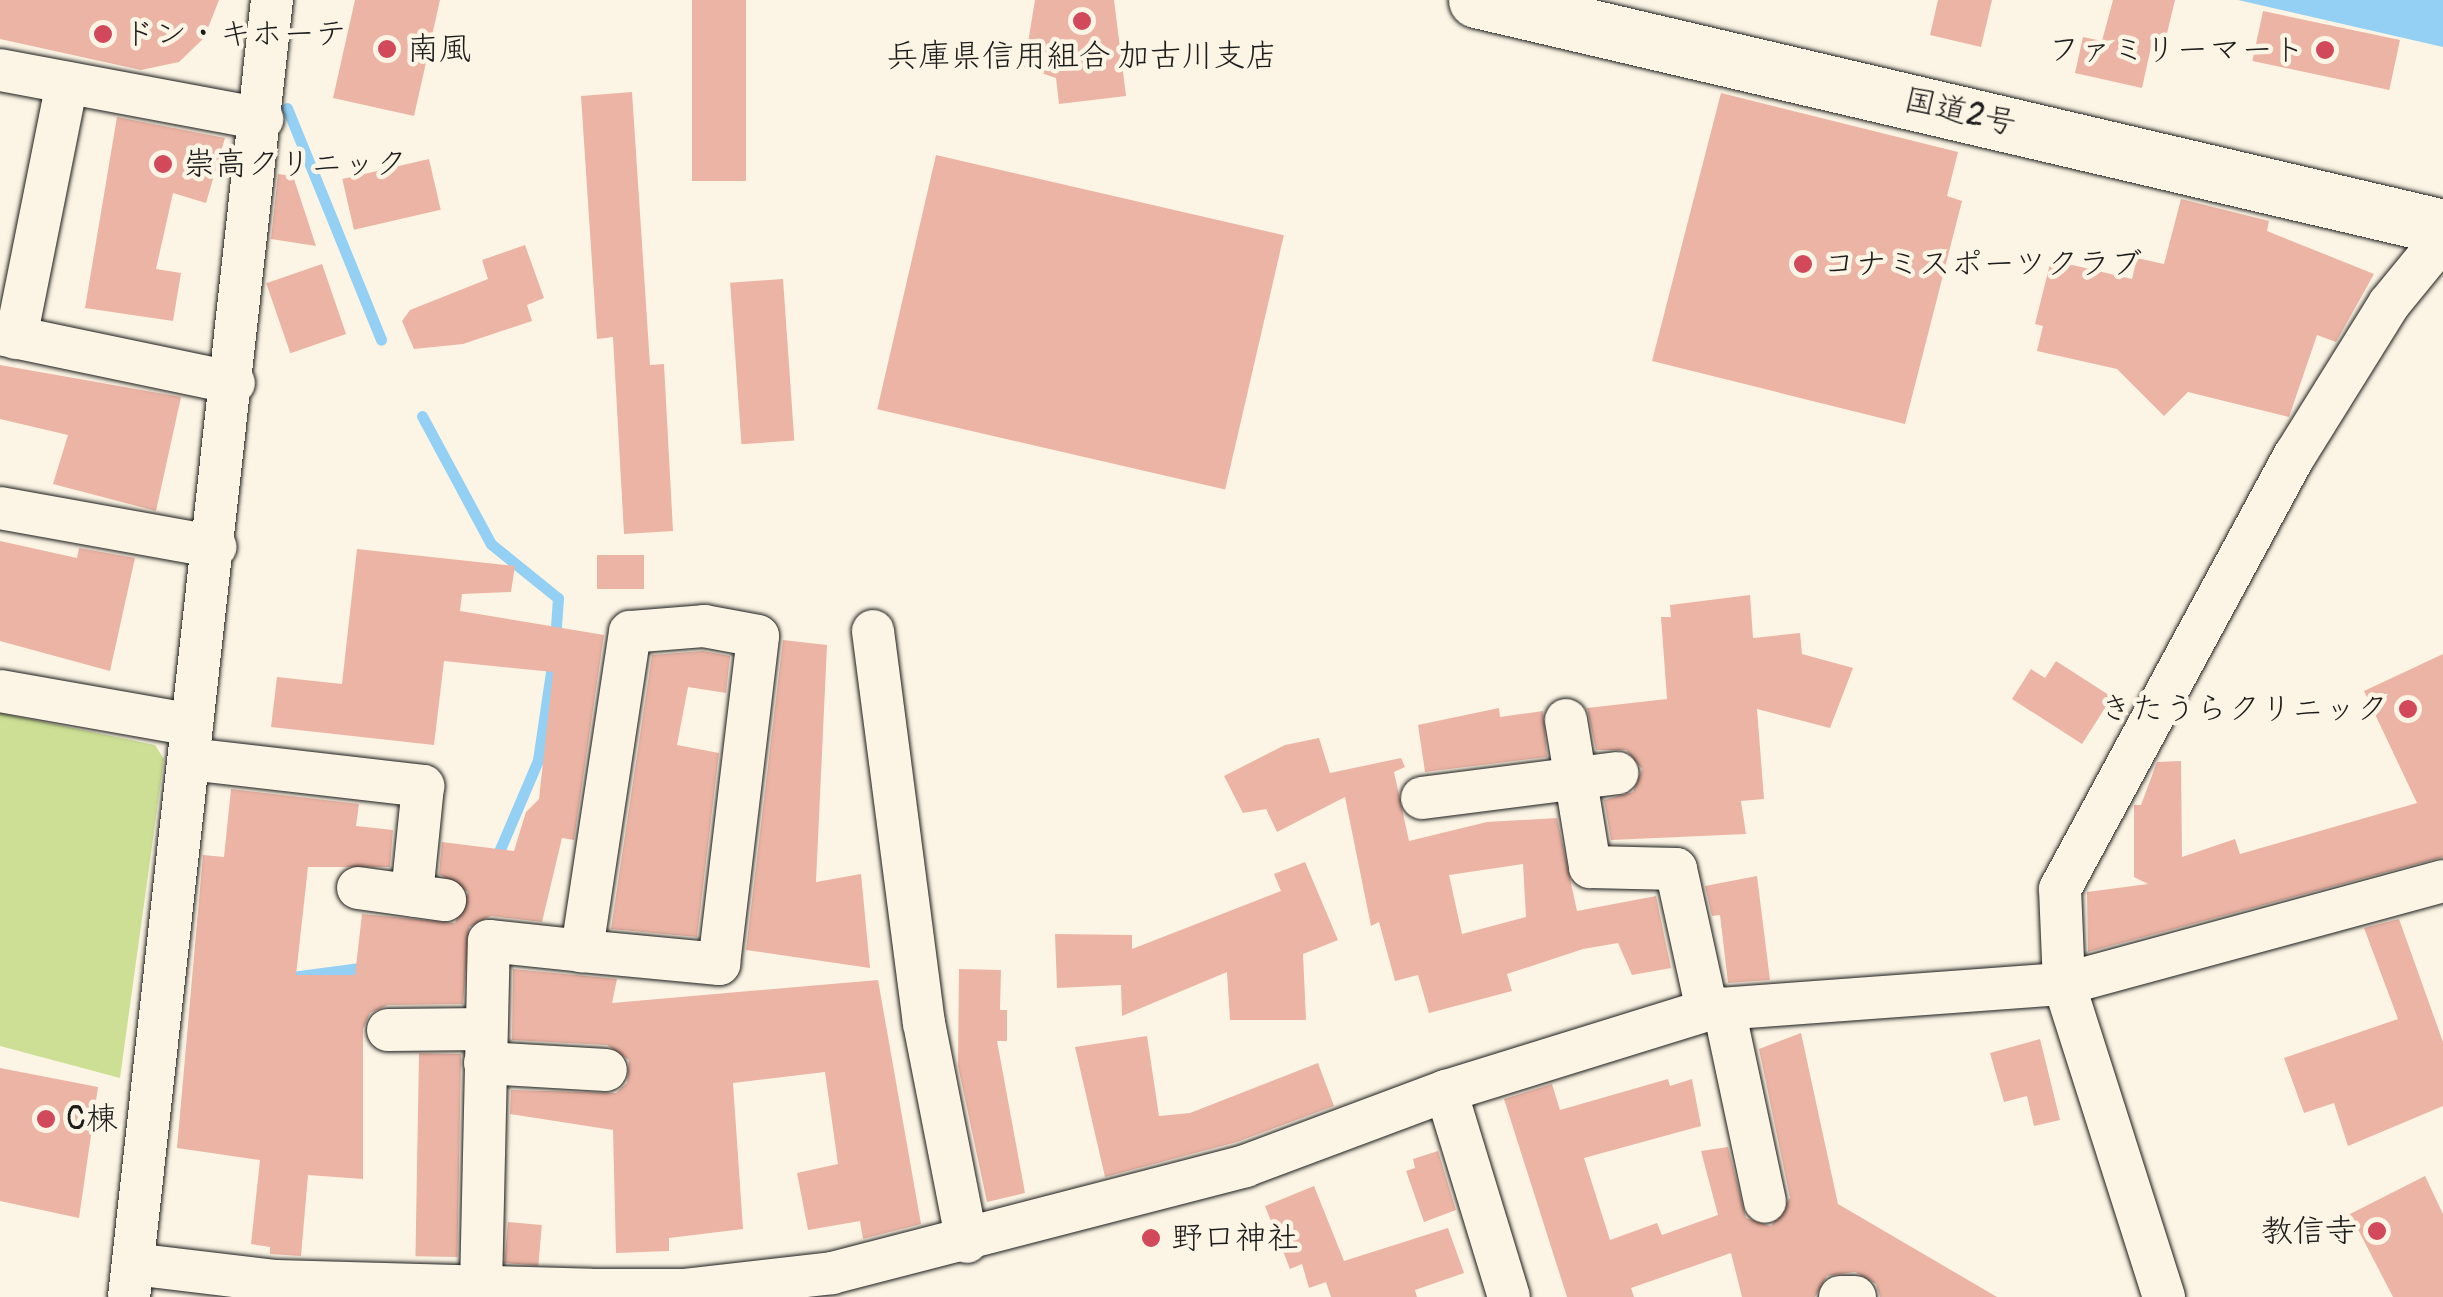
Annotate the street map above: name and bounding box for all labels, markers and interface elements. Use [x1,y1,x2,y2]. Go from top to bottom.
marker: 兵庫県信用組合 加古川支店 [1071,10,1093,32]
place label: ドン・キホーテ [123,15,347,53]
marker: ドン・キホーテ [92,23,114,45]
place label: 南風 [407,30,471,68]
place label: ファミリーマート [2049,31,2305,69]
place label: 兵庫県信用組合 加古川支店 [887,37,1277,75]
marker: 南風 [376,38,398,60]
marker: ファミリーマート [2314,39,2336,61]
street label: 国道2号 [1900,80,2020,144]
place label: 崇高クリニック [183,145,407,183]
marker: 崇高クリニック [152,153,174,175]
place label: コナミスポーツクラブ [1823,245,2143,283]
marker: コナミスポーツクラブ [1792,253,1814,275]
place label: きたうらクリニック [2100,690,2388,728]
marker: きたうらクリニック [2397,698,2419,720]
place label: C棟 [66,1100,118,1138]
marker: C棟 [35,1108,57,1130]
place label: 教信寺 [2261,1212,2357,1250]
place label: 野口神社 [1171,1219,1299,1257]
marker: 教信寺 [2366,1220,2388,1242]
marker: 野口神社 [1140,1227,1162,1249]

